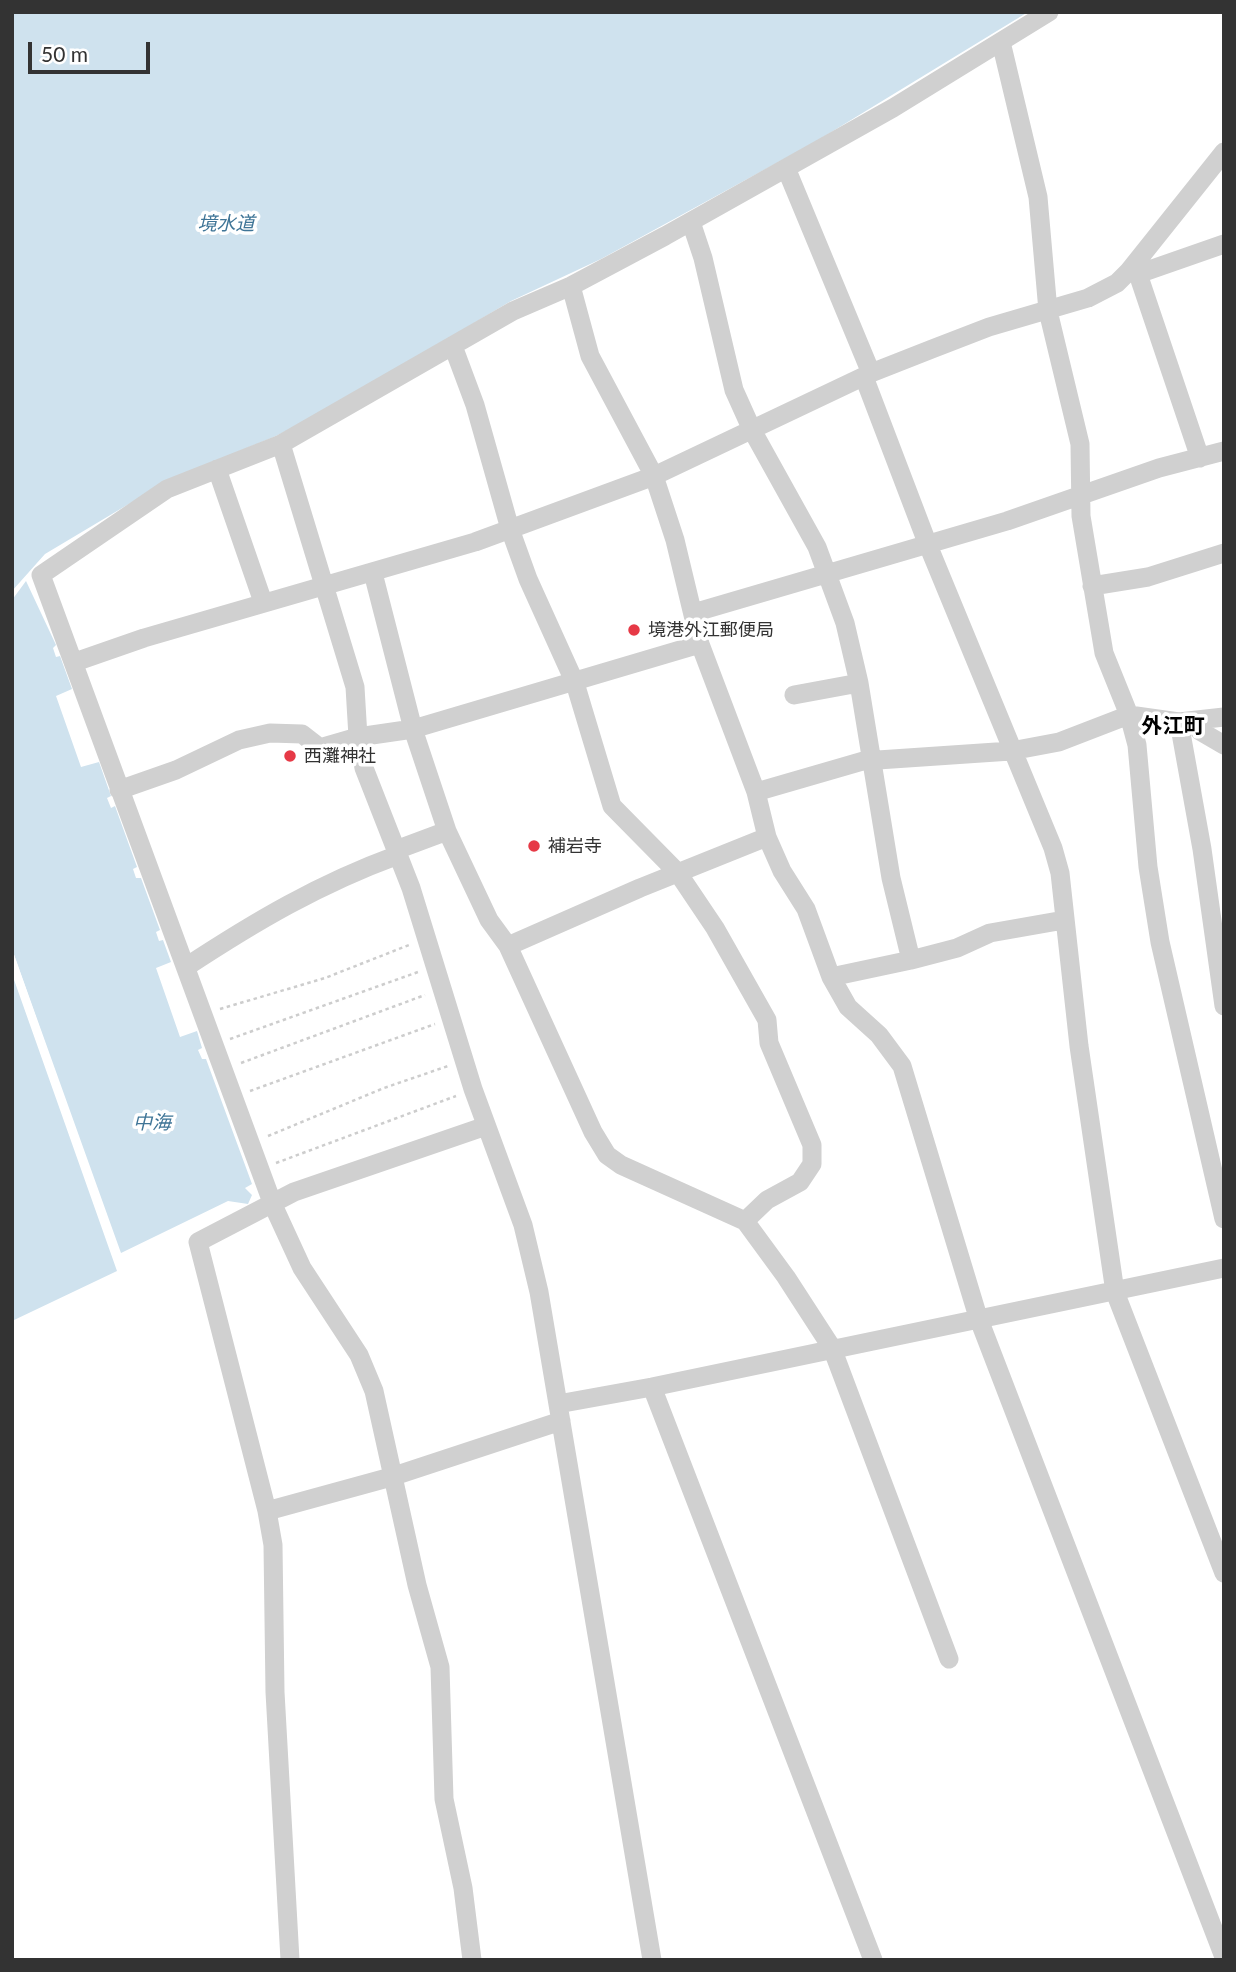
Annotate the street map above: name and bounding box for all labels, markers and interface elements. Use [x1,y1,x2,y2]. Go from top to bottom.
scale bar [32,28,154,72]
text: 50 m [41,41,88,66]
water label: 境水道 [198,213,254,235]
place label: 境港外江郵便局 [648,619,774,641]
marker: 境港外江郵便局 [626,622,642,638]
district label: 外江町 [1142,713,1204,739]
place label: 西灘神社 [304,745,376,767]
marker: 西灘神社 [282,748,298,764]
place label: 補岩寺 [548,835,602,857]
marker: 補岩寺 [526,838,542,854]
water label: 中海 [133,1112,171,1134]

